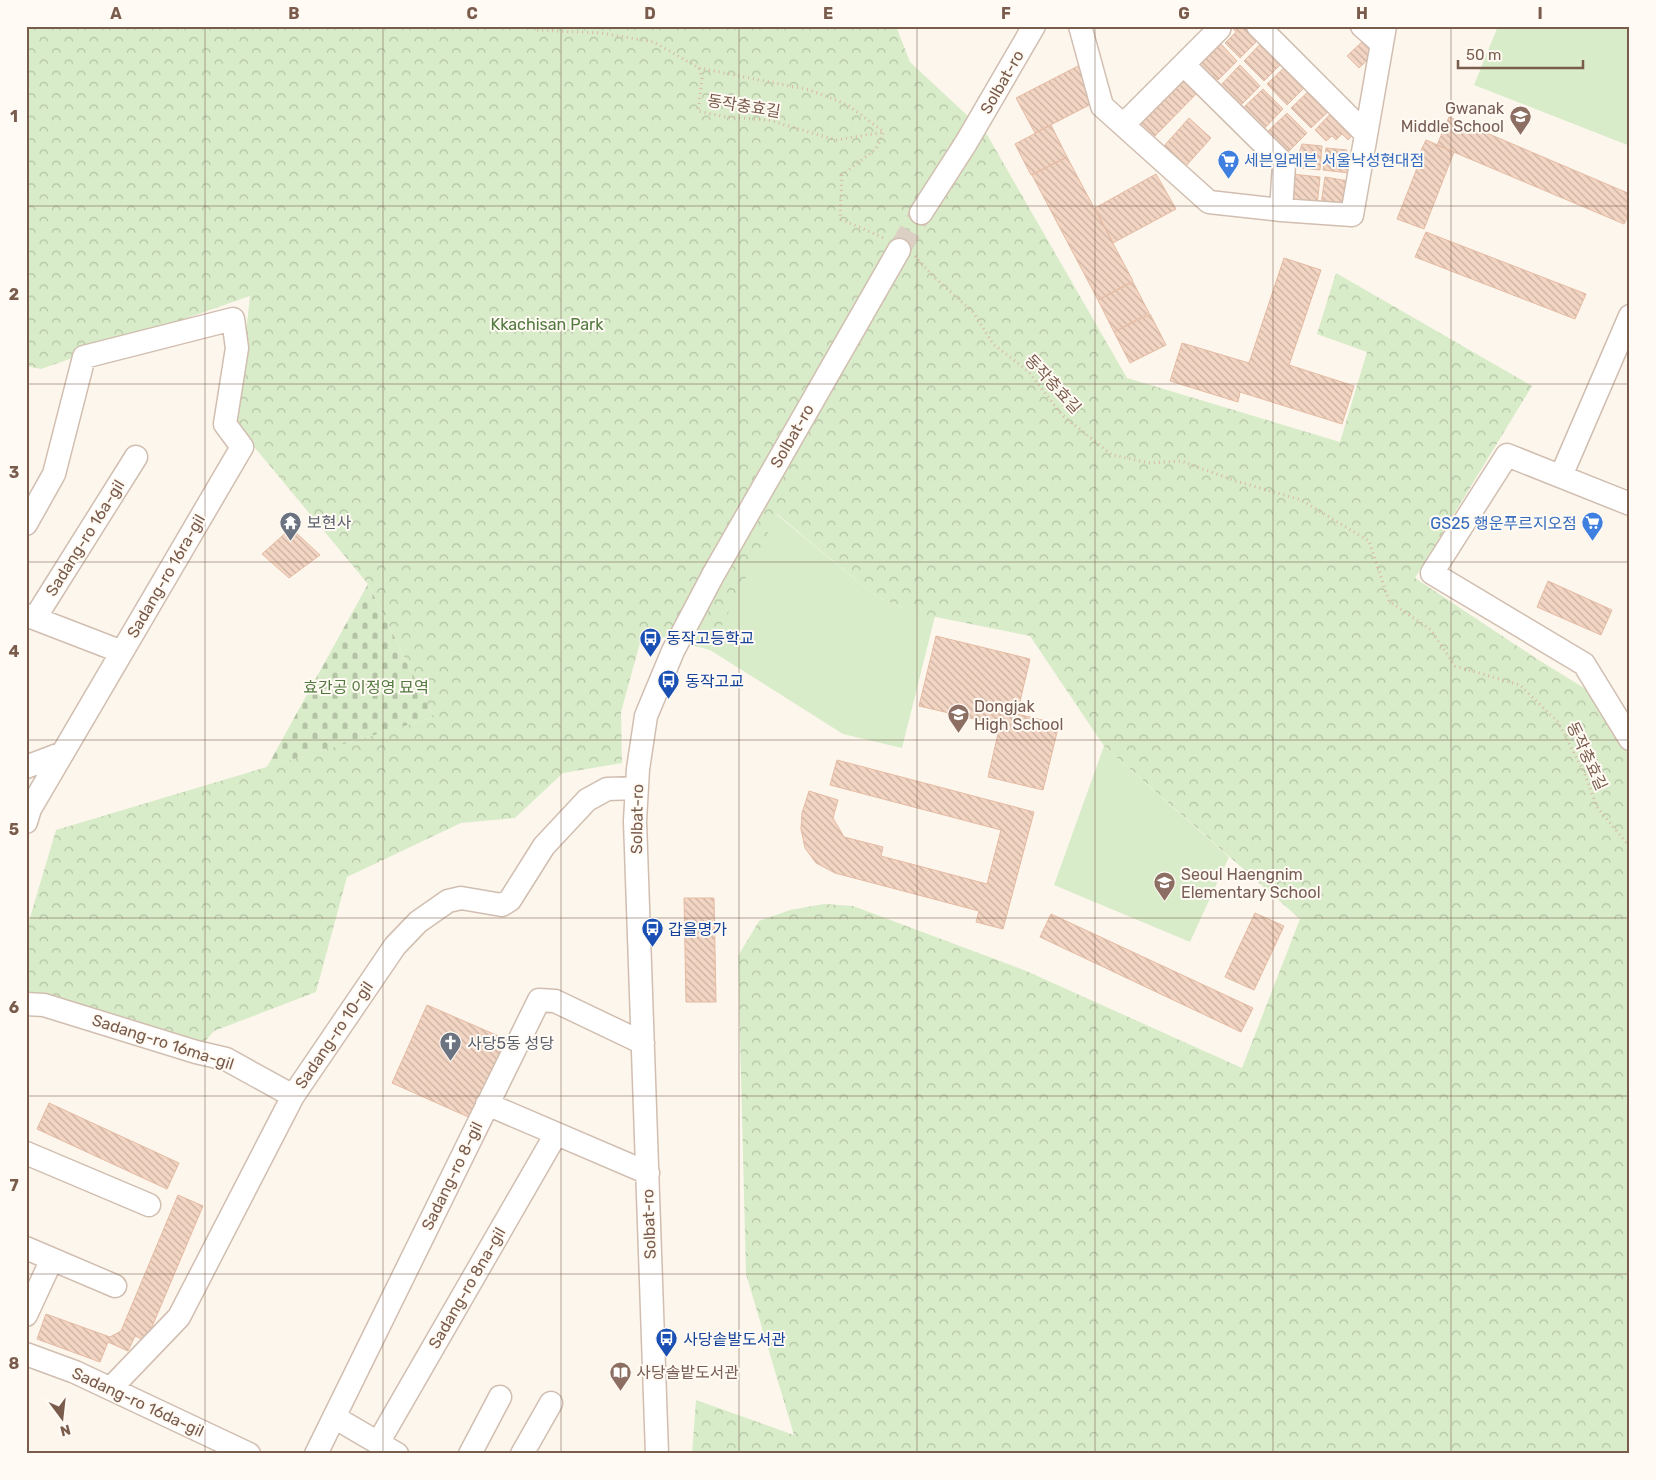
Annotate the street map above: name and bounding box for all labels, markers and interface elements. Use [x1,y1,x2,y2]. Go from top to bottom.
text: A [110,4,122,23]
text: B [288,4,300,23]
text: C [466,4,478,23]
text: D [644,4,656,23]
text: E [823,4,833,23]
text: F [1001,4,1011,23]
text: G [1178,4,1190,23]
text: H [1356,4,1368,23]
text: I [1537,4,1543,23]
scale bar [1458,38,1584,70]
text: 50 m [1466,46,1501,64]
street label: Solbat-ro [976,47,1028,117]
street label: 동작충효길 [706,91,782,121]
place label: Gwanak Middle School [1401,99,1505,136]
school or university icon: Gwanak Middle School [1508,105,1532,136]
text: 1 [10,107,18,126]
supermarket icon: 세븐일레븐 서울낙성현대점 [1216,148,1240,179]
place label: 세븐일레븐 서울낙성현대점 [1244,151,1425,170]
text: 2 [9,285,19,304]
park label: Kkachisan Park [491,315,604,334]
street label: 동작충효길 [1021,351,1085,417]
street label: Solbat-ro [766,401,818,471]
text: 3 [9,463,19,482]
street label: Sadang-ro 16a-gil [42,476,128,600]
temple icon: 보현사 [279,510,303,541]
street label: Sadang-ro 16ra-gil [123,511,209,641]
supermarket icon: GS25 행운푸르지오점 [1581,511,1605,542]
place label: 보현사 [307,513,351,532]
place label: GS25 행운푸르지오점 [1430,514,1577,533]
bus stop icon: 동작고등학교 [638,626,662,657]
place label: 동작고등학교 [666,629,754,648]
text: 4 [9,642,20,661]
bus stop icon: 동작고교 [657,669,681,700]
place label: 동작고교 [685,672,744,691]
park label: 효간공 이정영 묘역 [303,678,429,697]
place label: Dongjak High School [974,697,1063,734]
school or university icon: Dongjak High School [946,703,970,734]
street label: 동작충효길 [1563,719,1611,793]
street label: Solbat-ro [627,784,647,854]
text: 5 [9,820,19,839]
place label: Seoul Haengnim Elementary School [1181,865,1321,902]
school or university icon: Seoul Haengnim Elementary School [1153,871,1177,902]
bus stop icon: 갑을명가 [640,917,664,948]
place label: 갑을명가 [668,920,727,939]
street label: Sadang-ro 10-gil [291,978,377,1092]
text: 6 [9,998,19,1017]
street label: Sadang-ro 16ma-gil [90,1010,236,1074]
church icon: 사당5동 성당 [439,1031,463,1062]
place label: 사당5동 성당 [467,1034,554,1053]
street label: Sadang-ro 8-gil [418,1119,486,1233]
text: 7 [9,1176,19,1195]
street label: Solbat-ro [638,1189,660,1259]
street label: Sadang-ro 8na-gil [425,1224,509,1352]
bus stop icon: 사당솥발도서관 [655,1327,679,1358]
place label: 사당솥발도서관 [683,1330,786,1349]
text: 8 [9,1354,20,1373]
library icon: 사당솔밭도서관 [608,1360,632,1391]
street label: Sadang-ro 16da-gil [69,1363,207,1441]
place label: 사당솔밭도서관 [636,1363,739,1382]
north arrow [38,1392,88,1442]
text: N [58,1421,72,1440]

